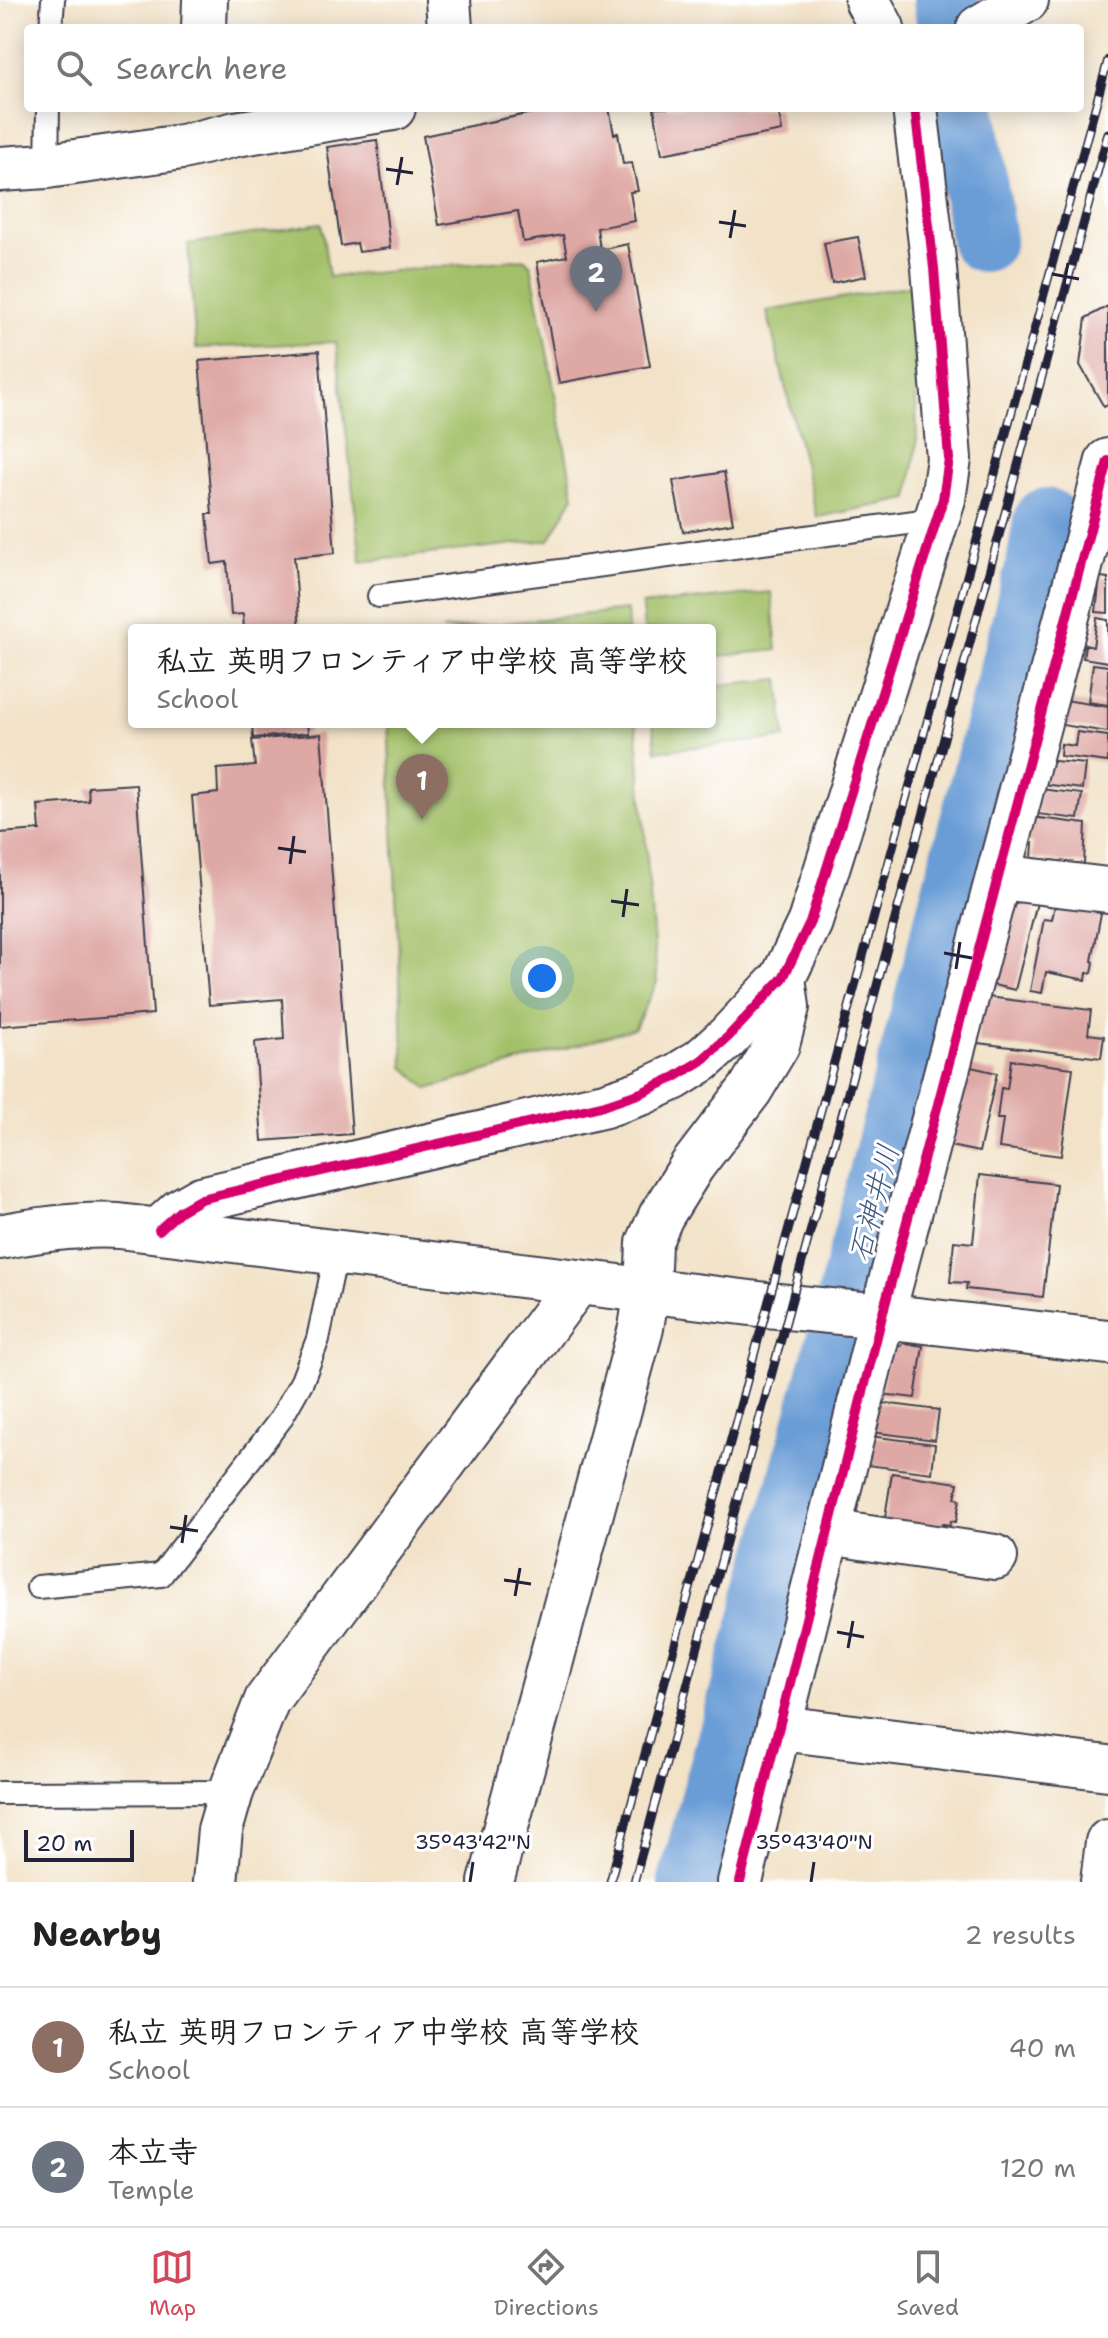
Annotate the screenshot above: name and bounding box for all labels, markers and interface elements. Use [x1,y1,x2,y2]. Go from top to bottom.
search box [24,24,1084,112]
icon: search [52,46,96,90]
text: Search here [116,48,287,89]
pin: 2 [570,246,622,312]
popup [128,624,716,728]
text: 私立 英明フロンティア中学校 高等学校 [156,640,688,681]
text: School [156,681,238,716]
pin: 1 [396,754,448,820]
your location [522,958,562,998]
water label: 石神井川 [838,1140,909,1266]
scale bar [24,1826,134,1862]
text: 20 m [36,1829,93,1858]
text: 35°43'42"N [415,1829,531,1855]
text: 35°43'40"N [755,1829,873,1855]
text: Nearby [32,1911,162,1957]
text: 2 results [964,1917,1076,1952]
text: 私立 英明フロンティア中学校 高等学校 [108,2011,639,2052]
text: 1 [52,2030,64,2065]
text: 40 m [1009,2030,1076,2065]
text: School [108,2052,190,2087]
text: 本立寺 [108,2131,198,2172]
text: 2 [49,2150,67,2185]
text: 120 m [1000,2150,1076,2185]
text: Temple [108,2172,195,2207]
tab: Map [149,2245,196,2322]
tab: Directions [494,2245,599,2322]
tab: Saved [897,2245,959,2322]

